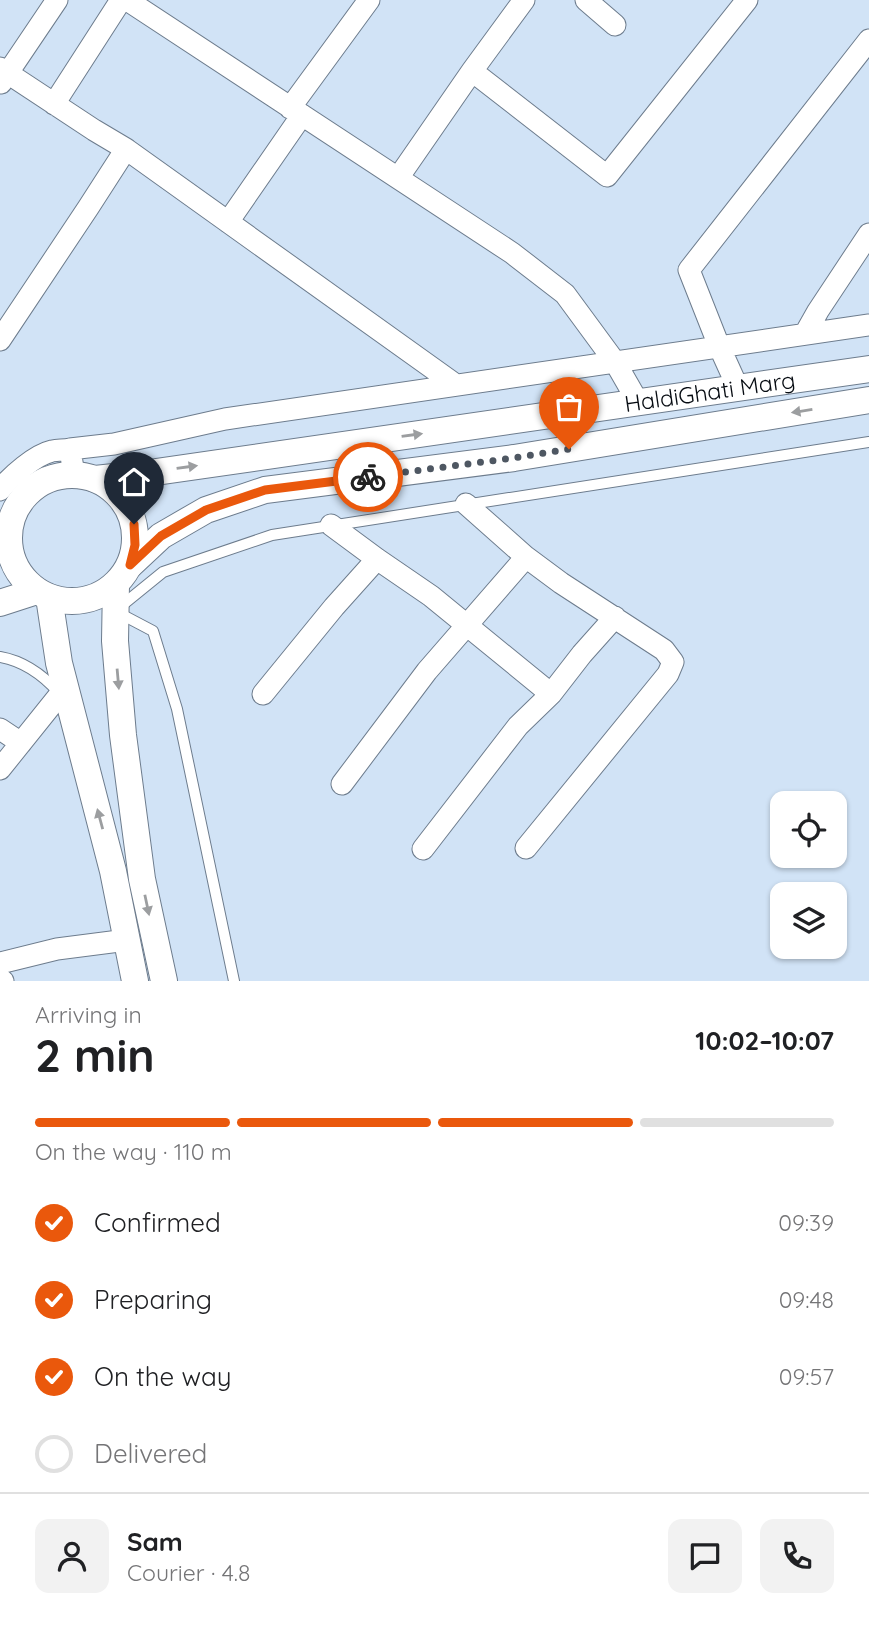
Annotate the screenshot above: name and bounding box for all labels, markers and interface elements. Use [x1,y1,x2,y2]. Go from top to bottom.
street label: HaldiGhati Marg [622,365,797,418]
pin [539,377,599,449]
icon: bag [550,388,588,426]
one-way arrow [791,406,813,417]
one-way arrow [401,429,423,440]
courier [333,442,403,512]
pin [104,452,164,524]
icon: bike [349,458,387,496]
one-way arrow [176,462,198,473]
icon: home [115,463,153,501]
one-way arrow [113,668,124,690]
map controls [770,791,847,959]
button: locate [770,791,847,868]
one-way arrow [94,807,105,829]
button: layers [770,882,847,959]
one-way arrow [142,894,153,916]
text: Arriving in [35,1000,142,1029]
text: 10:02–10:07 [695,1024,834,1057]
text: 2 min [35,1026,155,1084]
text: On the way · 110 m [35,1137,232,1166]
icon: check [35,1204,73,1242]
text: Confirmed [94,1206,221,1239]
text: 09:39 [778,1208,834,1237]
icon: check [35,1281,73,1319]
text: Preparing [94,1283,212,1316]
text: 09:48 [779,1285,834,1314]
icon: check [35,1358,73,1396]
text: On the way [94,1360,232,1393]
text: 09:57 [779,1362,834,1391]
text: Delivered [94,1437,207,1470]
button: person [35,1519,109,1593]
button: chat [668,1519,742,1593]
button: phone [760,1519,834,1593]
text: Sam [127,1525,183,1558]
text: Courier · 4.8 [127,1558,250,1587]

